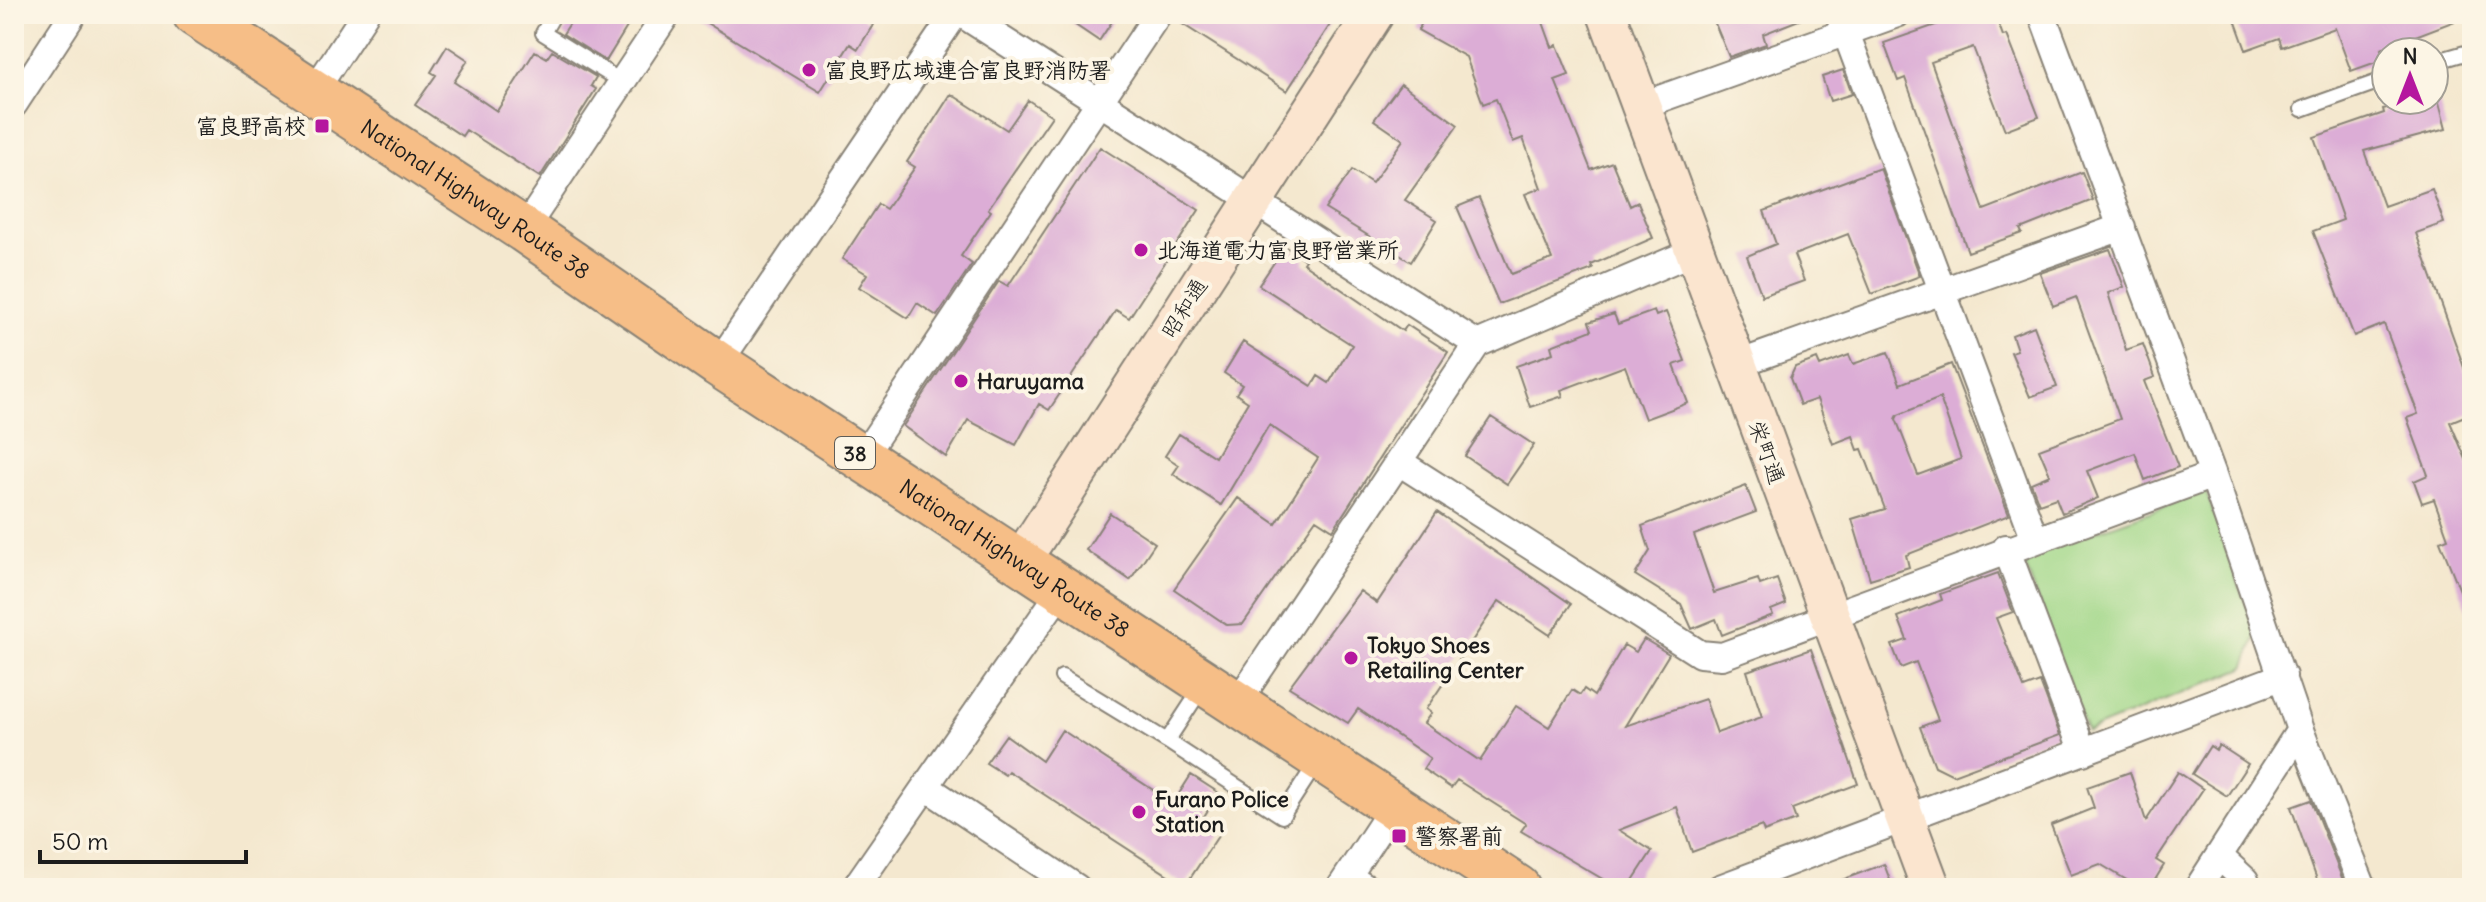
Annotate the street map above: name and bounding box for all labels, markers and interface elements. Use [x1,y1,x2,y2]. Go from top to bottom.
north arrow [2370,36,2450,116]
text: N [2402,42,2418,70]
place label: 富良野広域連合富良野消防署 [825,56,1111,84]
marker: 富良野広域連合富良野消防署 [800,61,818,79]
place label: 富良野高校 [196,112,306,140]
street label: National Highway Route 38 [356,113,595,285]
marker: 富良野高校 [313,117,331,135]
place label: 北海道電力富良野営業所 [1157,236,1399,264]
marker: 北海道電力富良野営業所 [1132,241,1150,259]
street label: 昭和通 [1155,273,1213,343]
place label: Haruyama [977,367,1084,395]
marker: Haruyama [952,372,970,390]
street label: 栄町通 [1743,416,1791,488]
road number: 38 [835,437,875,469]
street label: National Highway Route 38 [894,473,1135,644]
place label: Tokyo Shoes Retailing Center [1367,631,1525,684]
marker: Tokyo Shoes Retailing Center [1342,649,1360,667]
place label: Furano Police Station [1155,785,1289,838]
marker: Furano Police Station [1130,803,1148,821]
scale bar [40,814,246,864]
place label: 警察署前 [1415,822,1503,850]
text: 50 m [52,826,108,856]
marker: 警察署前 [1390,827,1408,845]

